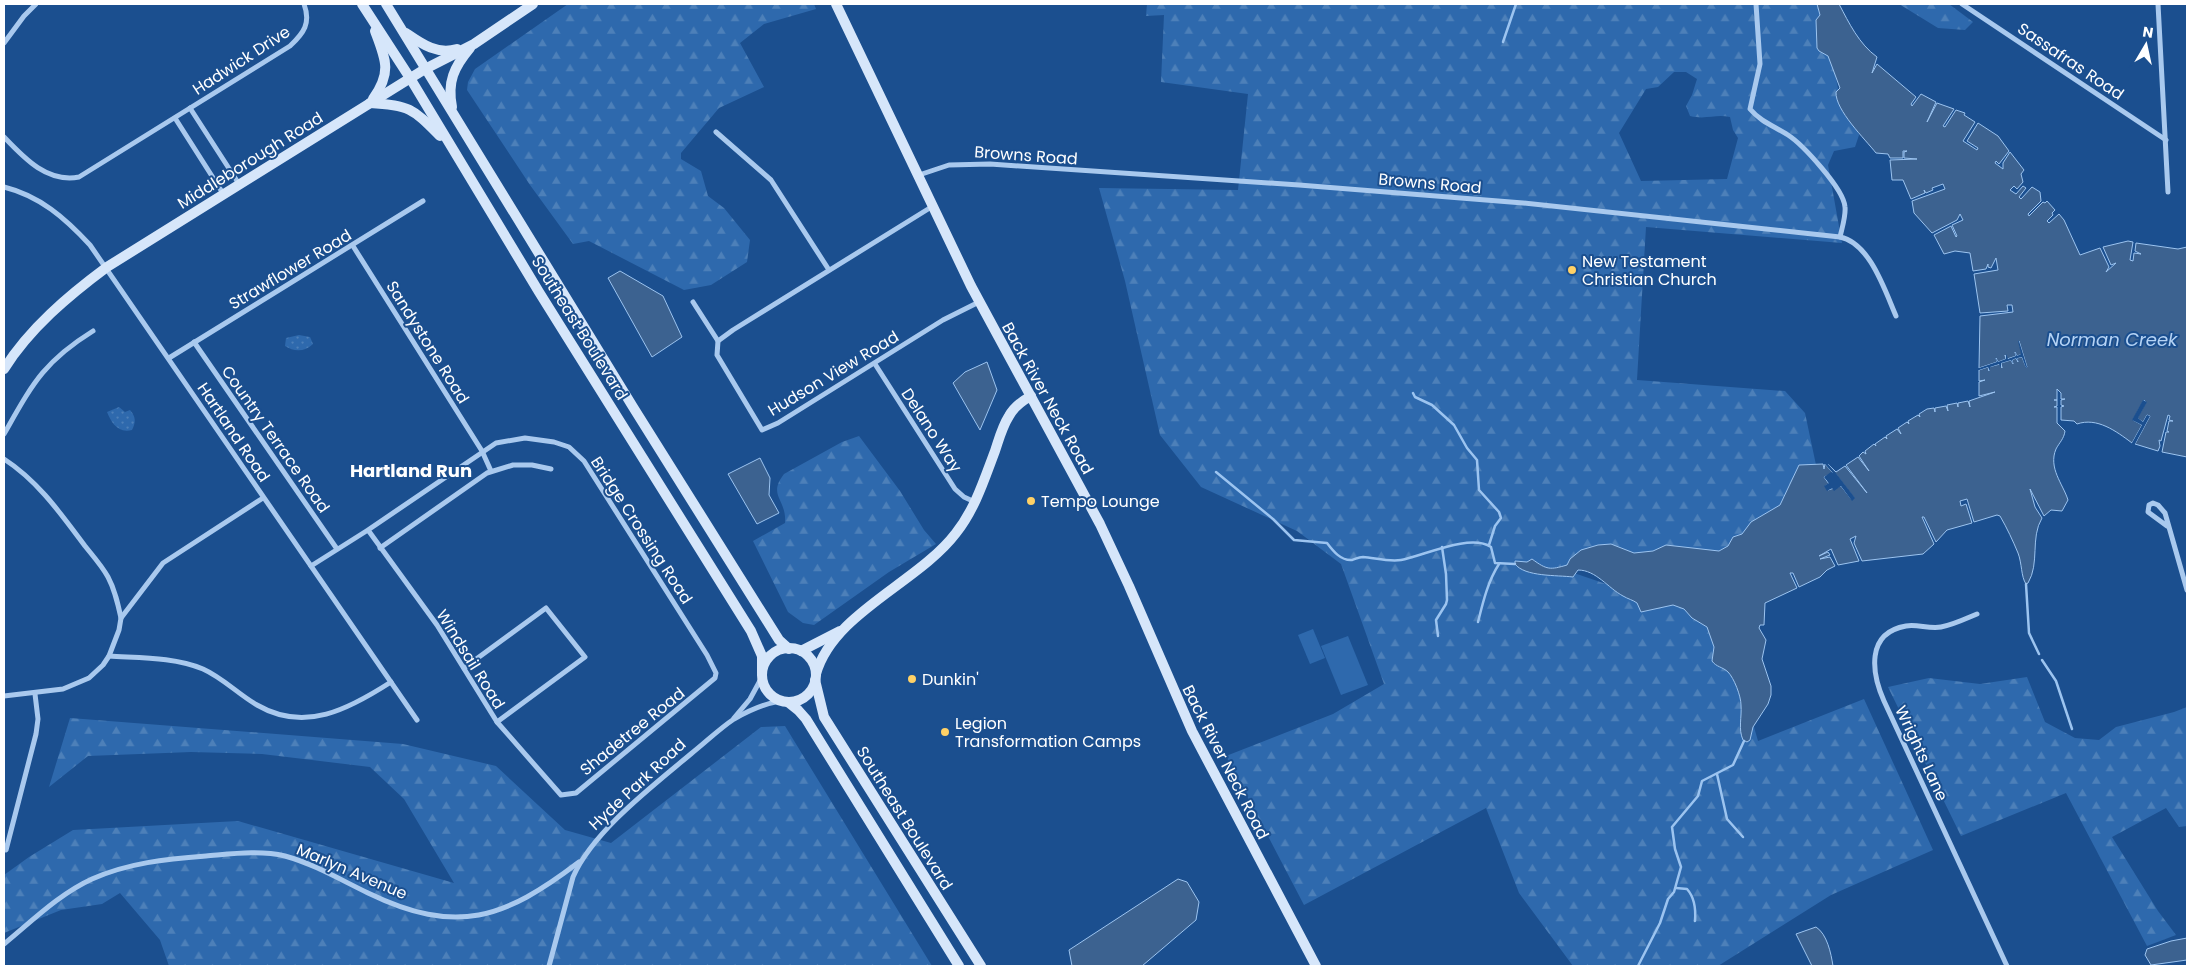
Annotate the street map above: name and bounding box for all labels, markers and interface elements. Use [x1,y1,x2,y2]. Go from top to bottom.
street label: Sassafras Road [2013,17,2129,106]
street label: Hadwick Drive [188,20,295,101]
north arrow [2121,20,2171,70]
text: N [2141,21,2155,43]
street label: Middleborough Road [173,106,327,215]
street label: Browns Road [973,140,1078,171]
street label: Browns Road [1377,168,1483,199]
street label: Strawflower Road [225,224,356,315]
place label: New Testament Christian Church [1582,250,1717,291]
street label: Southeast Boulevard [526,252,633,405]
marker: New Testament Christian Church [1566,264,1578,276]
street label: Sandystone Road [381,276,475,408]
street label: Back River Neck Road [996,318,1099,478]
street label: Hudson View Road [764,325,903,422]
water label: Norman Creek [2047,327,2178,352]
street label: Country Terrace Road [216,361,335,518]
street label: Hartland Road [192,378,275,487]
street label: Delano Way [896,384,967,477]
street label: Bridge Crossing Road [585,452,698,609]
district label: Hartland Run [350,458,472,483]
place label: Tempo Lounge [1041,490,1160,513]
marker: Tempo Lounge [1025,495,1037,507]
street label: Windsail Road [431,605,510,713]
place label: Dunkin' [922,668,979,691]
marker: Dunkin' [906,673,918,685]
street label: Back River Neck Road [1177,681,1275,843]
street label: Shadetree Road [575,682,690,781]
street label: Wrights Lane [1889,702,1954,805]
place label: Legion Transformation Camps [955,712,1141,753]
marker: Legion Transformation Camps [939,726,951,738]
street label: Hyde Park Road [584,733,691,835]
street label: Southeast Boulevard [851,742,958,895]
street label: Marlyn Avenue [293,838,411,905]

